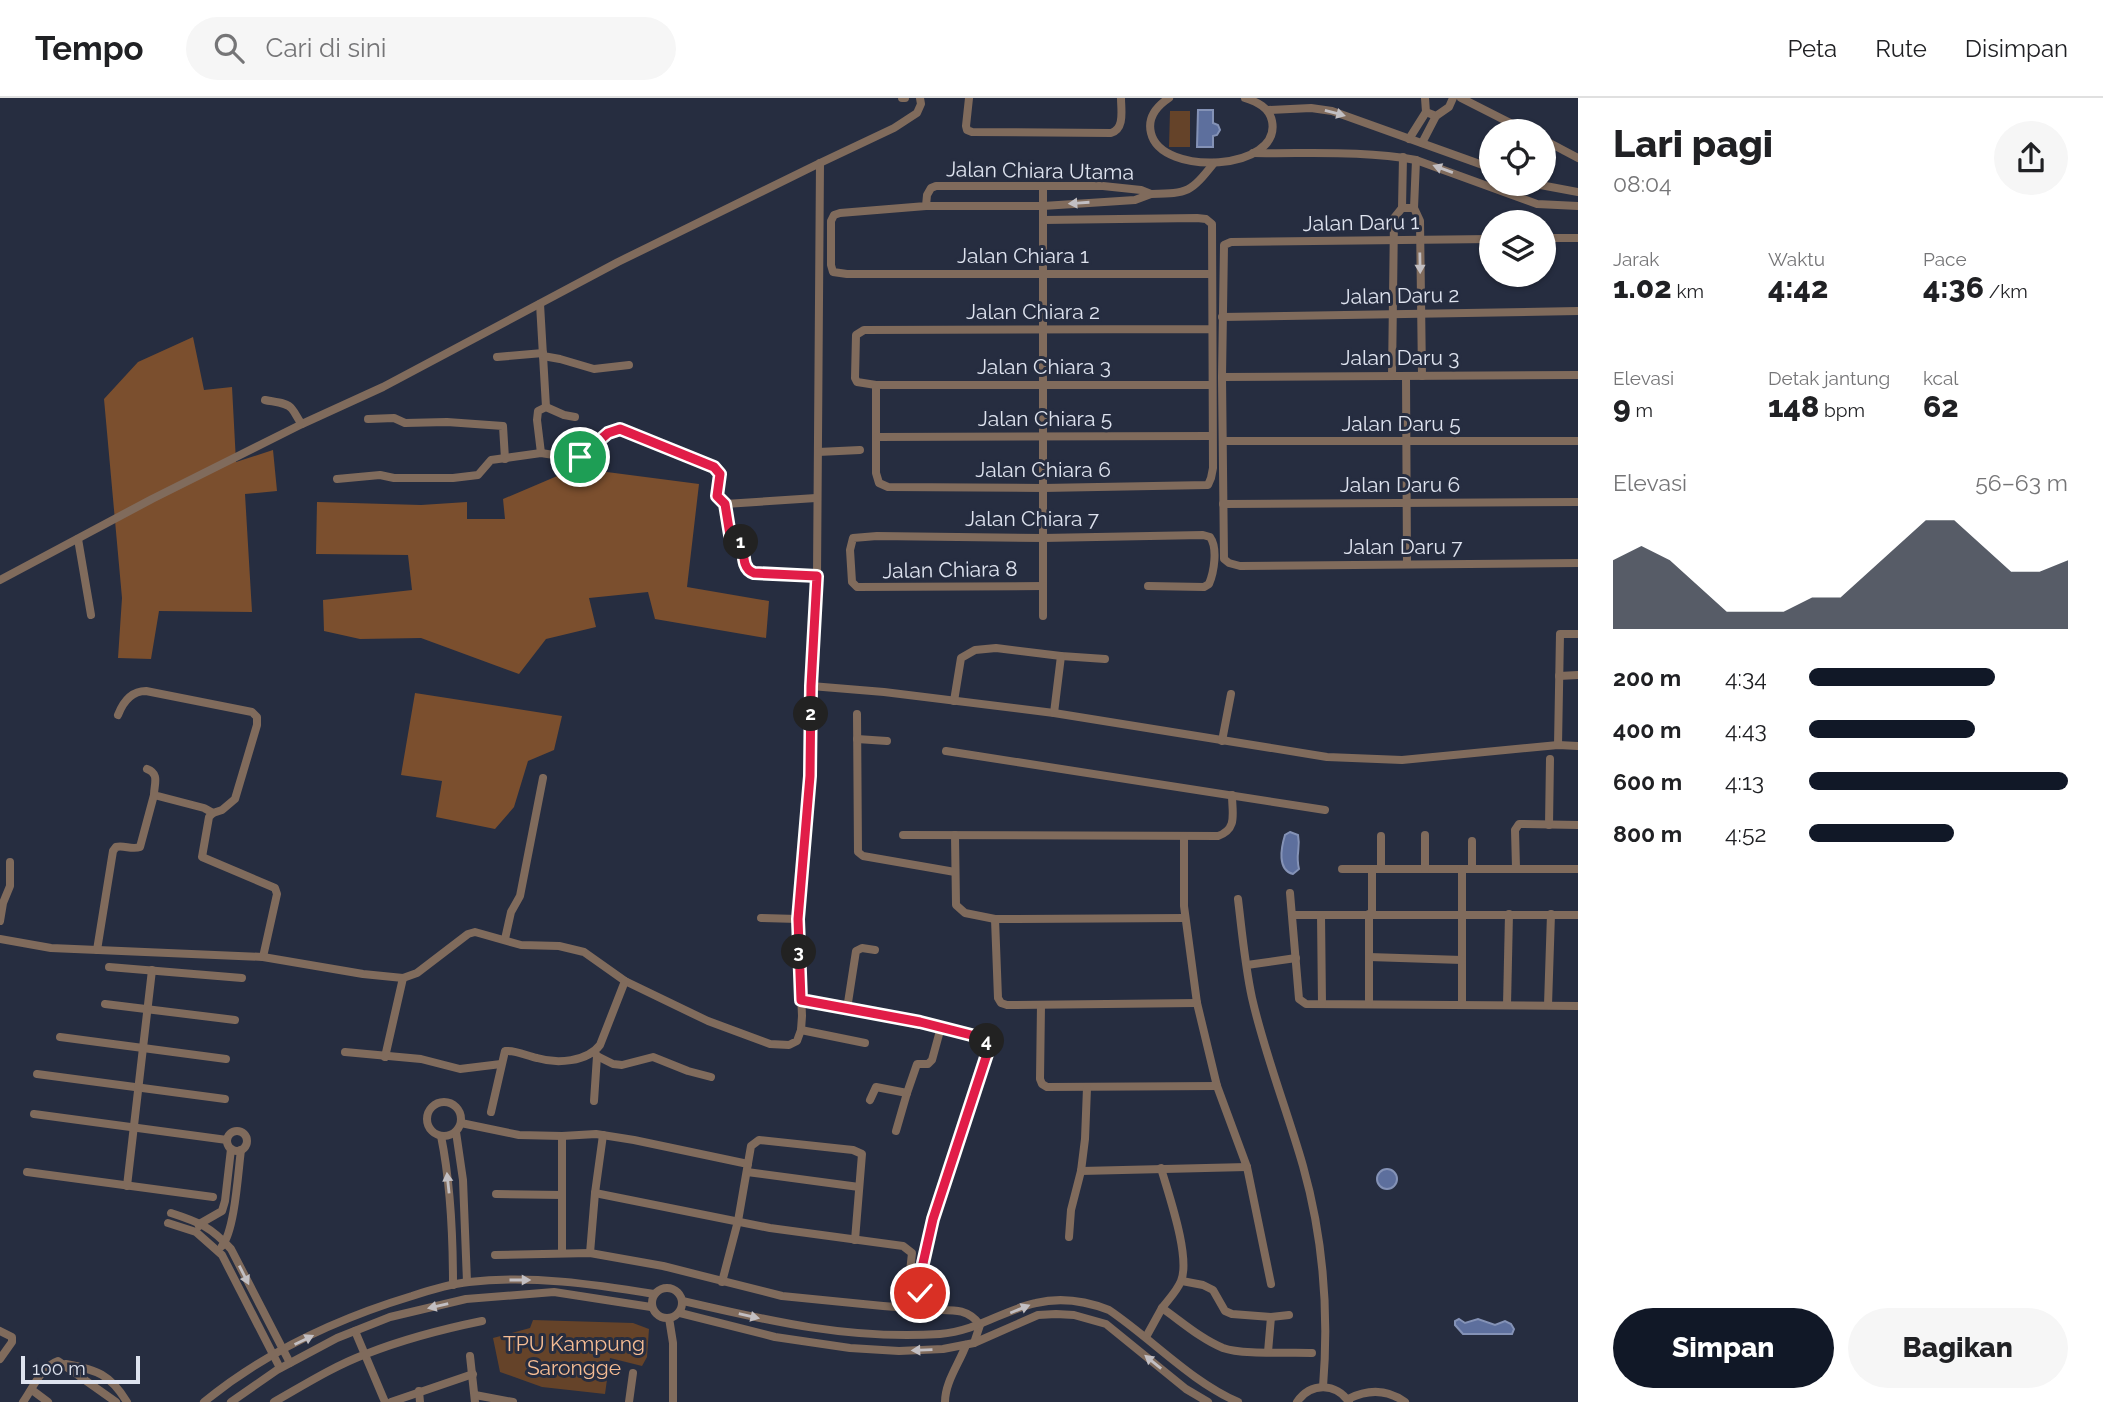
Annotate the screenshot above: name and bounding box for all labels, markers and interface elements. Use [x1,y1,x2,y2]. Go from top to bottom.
search box [186,17,676,80]
text: Tempo [35,29,144,68]
icon: search [210,29,248,67]
text: Cari di sini [266,33,387,63]
text: Peta [1787,34,1837,63]
text: Rute [1875,34,1927,63]
text: Disimpan [1965,34,2068,63]
one-way arrow [1324,108,1346,119]
map controls [1479,119,1556,287]
button: locate [1479,119,1556,196]
text: Lari pagi [1613,121,1773,166]
button: share [1994,121,2068,195]
street label: Jalan Chiara Utama [946,156,1134,185]
one-way arrow [1432,164,1453,175]
text: 08:04 [1613,170,1672,197]
one-way arrow [1068,198,1090,209]
street label: Jalan Daru 1 [1302,209,1420,236]
button: layers [1479,210,1556,287]
street label: Jalan Chiara 1 [957,243,1089,268]
text: Jarak [1613,248,1659,270]
text: Waktu [1768,248,1825,270]
text: Pace [1923,248,1967,270]
one-way arrow [1415,252,1426,274]
text: 1.02 [1613,270,1672,305]
text: 4:42 [1768,270,1828,305]
text: 4:36 [1923,270,1984,305]
text: km [1672,280,1704,302]
text: /km [1984,280,2028,302]
street label: Jalan Daru 2 [1340,282,1460,309]
street label: Jalan Chiara 2 [966,299,1100,324]
street label: Jalan Daru 3 [1341,345,1459,370]
street label: Jalan Chiara 3 [977,354,1111,379]
text: Elevasi [1613,367,1674,389]
text: Detak jantung [1768,367,1890,389]
text: kcal [1923,367,1959,389]
text: 9 [1613,389,1631,424]
text: 148 [1768,389,1819,424]
text: 62 [1923,389,1959,424]
text: m [1631,399,1653,421]
text: bpm [1819,399,1865,421]
street label: Jalan Chiara 5 [978,406,1112,431]
street label: Jalan Daru 5 [1341,411,1461,436]
pin [550,427,610,487]
icon: arrive [561,438,599,476]
street label: Jalan Chiara 6 [975,457,1111,482]
text: Elevasi [1613,469,1687,496]
text: 56–63 m [1975,469,2068,496]
street label: Jalan Daru 6 [1340,472,1460,497]
street label: Jalan Chiara 7 [965,506,1100,531]
pin: 1 [724,524,758,560]
text: 1 [736,530,745,552]
street label: Jalan Daru 7 [1344,534,1463,559]
street label: Jalan Chiara 8 [882,556,1018,583]
text: 200 m [1613,664,1681,691]
text: 4:34 [1725,664,1767,691]
pin: 2 [794,696,828,732]
text: 2 [805,702,816,724]
text: 400 m [1613,716,1681,743]
text: 4:43 [1725,716,1767,743]
text: 600 m [1613,768,1682,795]
text: 4:13 [1725,768,1764,795]
text: 800 m [1613,820,1682,847]
text: 4:52 [1725,820,1766,847]
pin: 3 [782,934,816,970]
text: 3 [793,940,804,962]
pin: 4 [970,1024,1004,1058]
text: 4 [981,1029,992,1051]
one-way arrow [443,1172,454,1194]
pin [890,1263,950,1323]
one-way arrow [238,1265,250,1284]
one-way arrow [510,1274,532,1286]
icon: check [901,1274,939,1312]
one-way arrow [427,1300,449,1311]
one-way arrow [1009,1303,1030,1314]
button: Simpan [1613,1308,1834,1388]
button: Bagikan [1848,1308,2068,1388]
one-way arrow [738,1311,760,1322]
park label: TPU Kampung Sarongge [503,1331,645,1380]
one-way arrow [294,1335,314,1346]
one-way arrow [911,1344,933,1355]
scale bar [21,1353,140,1385]
one-way arrow [1145,1354,1163,1369]
text: 100 m [32,1357,86,1379]

